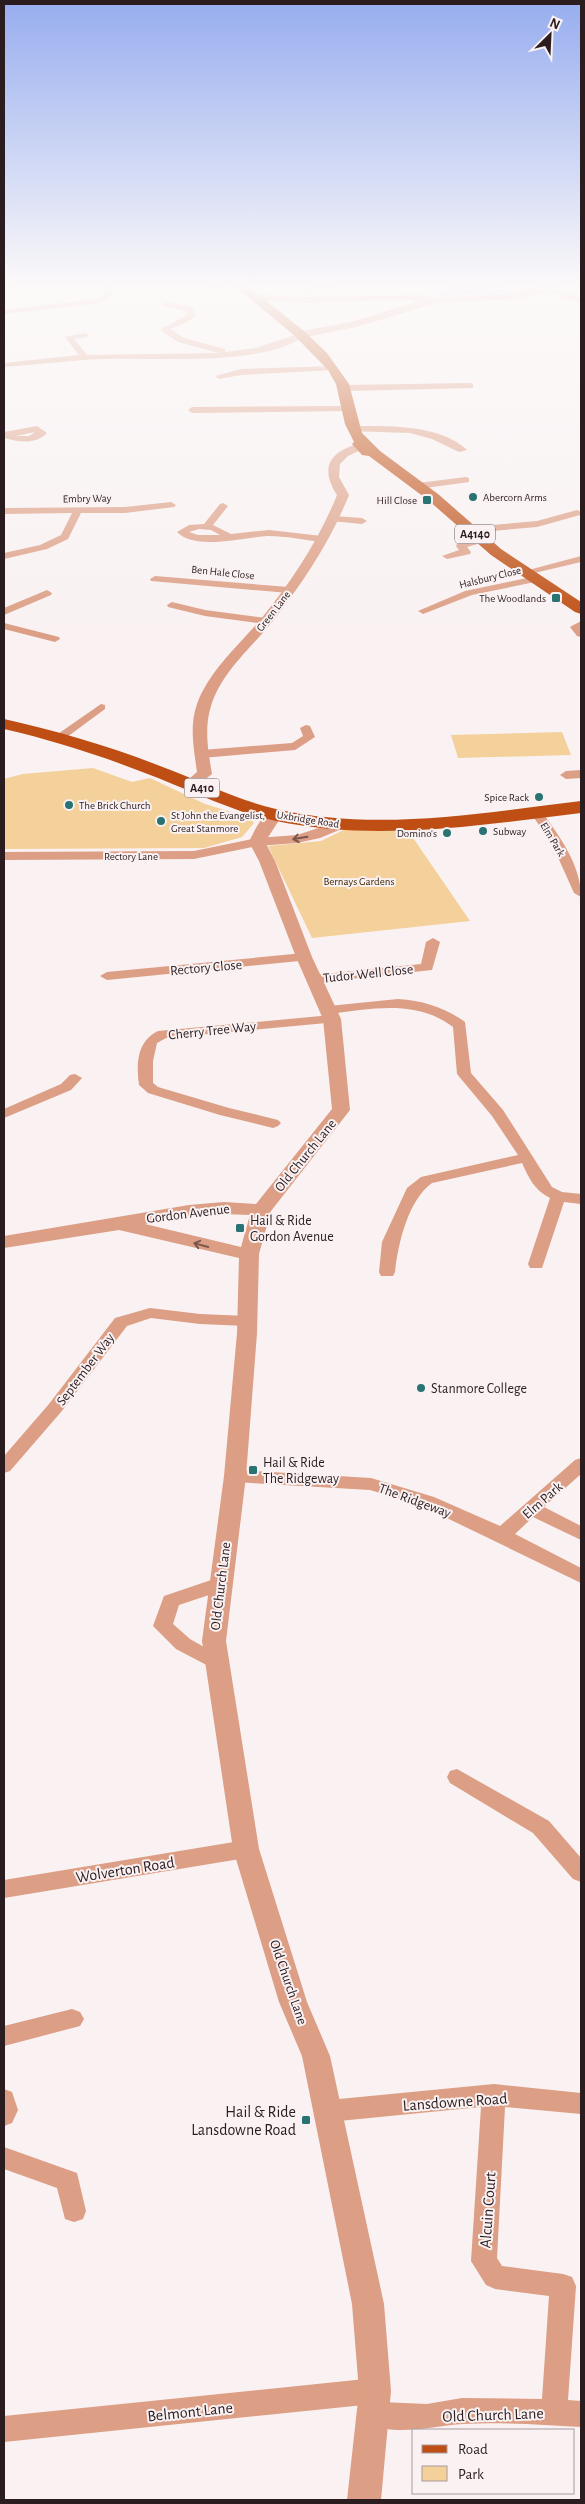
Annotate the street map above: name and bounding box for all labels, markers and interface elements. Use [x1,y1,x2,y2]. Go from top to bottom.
north arrow [525,10,575,60]
text: N [548,16,562,32]
marker: Abercorn Arms [467,491,479,503]
place label: Abercorn Arms [483,492,547,503]
street label: Embry Way [63,493,112,504]
marker: Hill Close [421,494,433,506]
place label: Hill Close [377,495,417,506]
road number: A4140 [455,524,495,544]
street label: Ben Hale Close [191,564,255,581]
street label: Halsbury Close [458,564,522,591]
street label: Green Lane [254,589,292,634]
marker: The Woodlands [550,592,562,604]
place label: The Woodlands [479,593,546,604]
road number: A410 [184,778,220,798]
marker: Spice Rack [533,791,545,803]
place label: Spice Rack [484,792,529,803]
marker: The Brick Church [63,799,75,811]
place label: The Brick Church [79,800,150,811]
street label: Uxbridge Road [276,809,340,830]
place label: St John the Evangelist, Great Stanmore [171,810,265,834]
marker: St John the Evangelist, Great Stanmore [155,815,167,827]
street label: Elm Park [538,820,567,858]
marker: Subway [477,825,489,837]
place label: Subway [493,826,526,837]
marker: Domino's [441,827,453,839]
place label: Domino's [397,828,437,839]
one-way arrow [292,834,308,844]
street label: Rectory Lane [104,851,158,862]
park label: Bernays Gardens [323,876,395,887]
street label: Rectory Close [169,958,243,978]
street label: Tudor Well Close [322,962,414,986]
street label: Cherry Tree Way [168,1019,257,1043]
street label: Old Church Lane [272,1117,339,1195]
street label: Gordon Avenue [146,1202,231,1226]
place label: Hail & Ride Gordon Avenue [250,1214,334,1244]
marker: Hail & Ride Gordon Avenue [234,1222,246,1234]
one-way arrow [193,1239,209,1249]
street label: September Way [54,1331,117,1408]
marker: Stanmore College [415,1382,427,1394]
place label: Stanmore College [431,1382,527,1396]
place label: Hail & Ride The Ridgeway [263,1456,339,1486]
marker: Hail & Ride The Ridgeway [247,1464,259,1476]
street label: Elm Park [520,1479,566,1522]
street label: The Ridgeway [377,1481,453,1521]
street label: Old Church Lane [209,1541,233,1631]
street label: Wolverton Road [75,1854,176,1886]
street label: Old Church Lane [267,1938,309,2027]
street label: Lansdowne Road [402,2090,508,2114]
place label: Hail & Ride Lansdowne Road [191,2104,296,2138]
marker: Hail & Ride Lansdowne Road [300,2114,312,2126]
street label: Alcuin Court [477,2171,499,2249]
street label: Belmont Lane [147,2400,234,2424]
street label: Old Church Lane [442,2405,544,2425]
legend [412,2429,575,2494]
text: Road [458,2442,488,2457]
text: Park [458,2467,484,2482]

